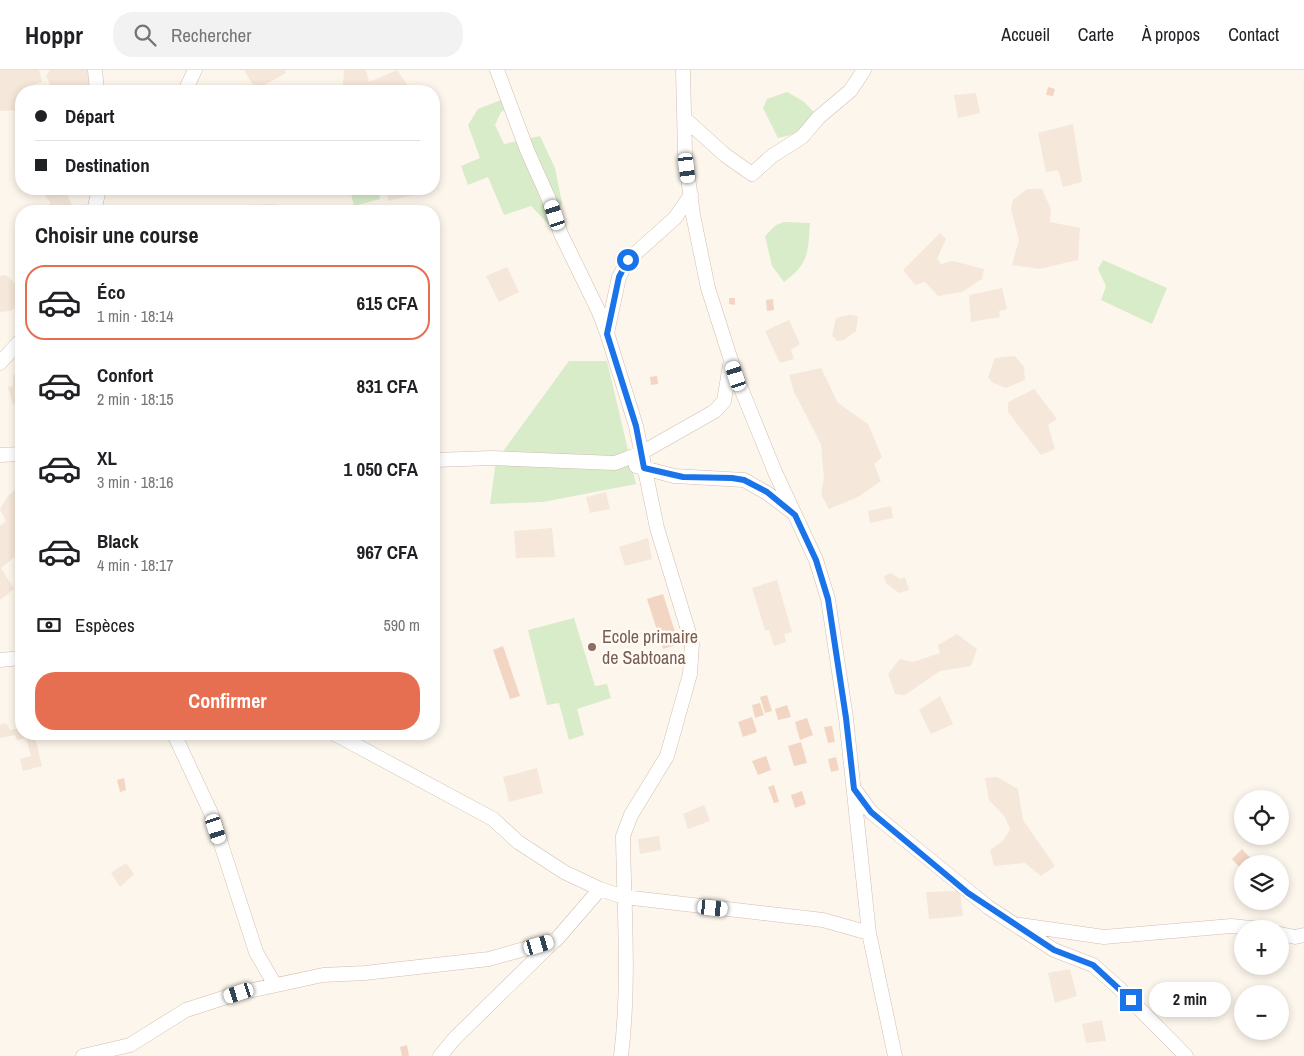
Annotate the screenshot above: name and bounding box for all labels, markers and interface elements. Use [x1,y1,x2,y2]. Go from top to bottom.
search box [113,12,463,57]
text: Hoppr [25,19,83,51]
icon: search [131,21,159,49]
text: Rechercher [171,22,251,48]
text: Accueil [1001,22,1050,47]
text: Carte [1078,22,1114,47]
text: À propos [1142,22,1200,47]
text: Contact [1228,22,1279,47]
text: Départ [65,103,114,129]
text: Destination [65,152,150,178]
car [677,152,696,184]
car [543,198,566,232]
text: Choisir une course [35,220,198,250]
route start [617,249,639,271]
text: Éco [97,279,126,305]
icon: car [37,280,82,325]
text: 615 CFA [357,290,418,316]
text: 1 min · 18:14 [97,305,174,327]
car [724,359,747,393]
text: Confort [97,362,153,388]
icon: car [37,363,82,408]
text: 831 CFA [357,373,418,399]
text: 2 min · 18:15 [97,388,174,410]
text: XL [97,445,117,471]
icon: car [37,446,82,491]
text: 1 050 CFA [344,456,418,482]
text: 3 min · 18:16 [97,471,174,493]
text: Black [97,528,139,554]
icon: car [37,529,82,574]
text: 967 CFA [357,539,418,565]
text: 4 min · 18:17 [97,554,174,576]
icon: cash [35,611,63,639]
text: Espèces [75,612,135,638]
text: 590 m [384,614,420,636]
place label: Ecole primaire de Sabtoana [602,624,698,670]
marker: Ecole primaire de Sabtoana [586,641,598,653]
button: Confirmer [35,672,420,730]
map controls [1234,790,1289,1040]
button: locate [1234,790,1289,845]
car [204,812,227,846]
button: layers [1234,855,1289,910]
car [697,899,728,917]
button: + [1234,920,1289,975]
car [522,934,555,956]
car [222,981,255,1005]
callout: 2 min [1148,982,1231,1018]
button: − [1234,985,1289,1040]
text: 2 min [1173,988,1207,1010]
route end [1120,989,1142,1011]

